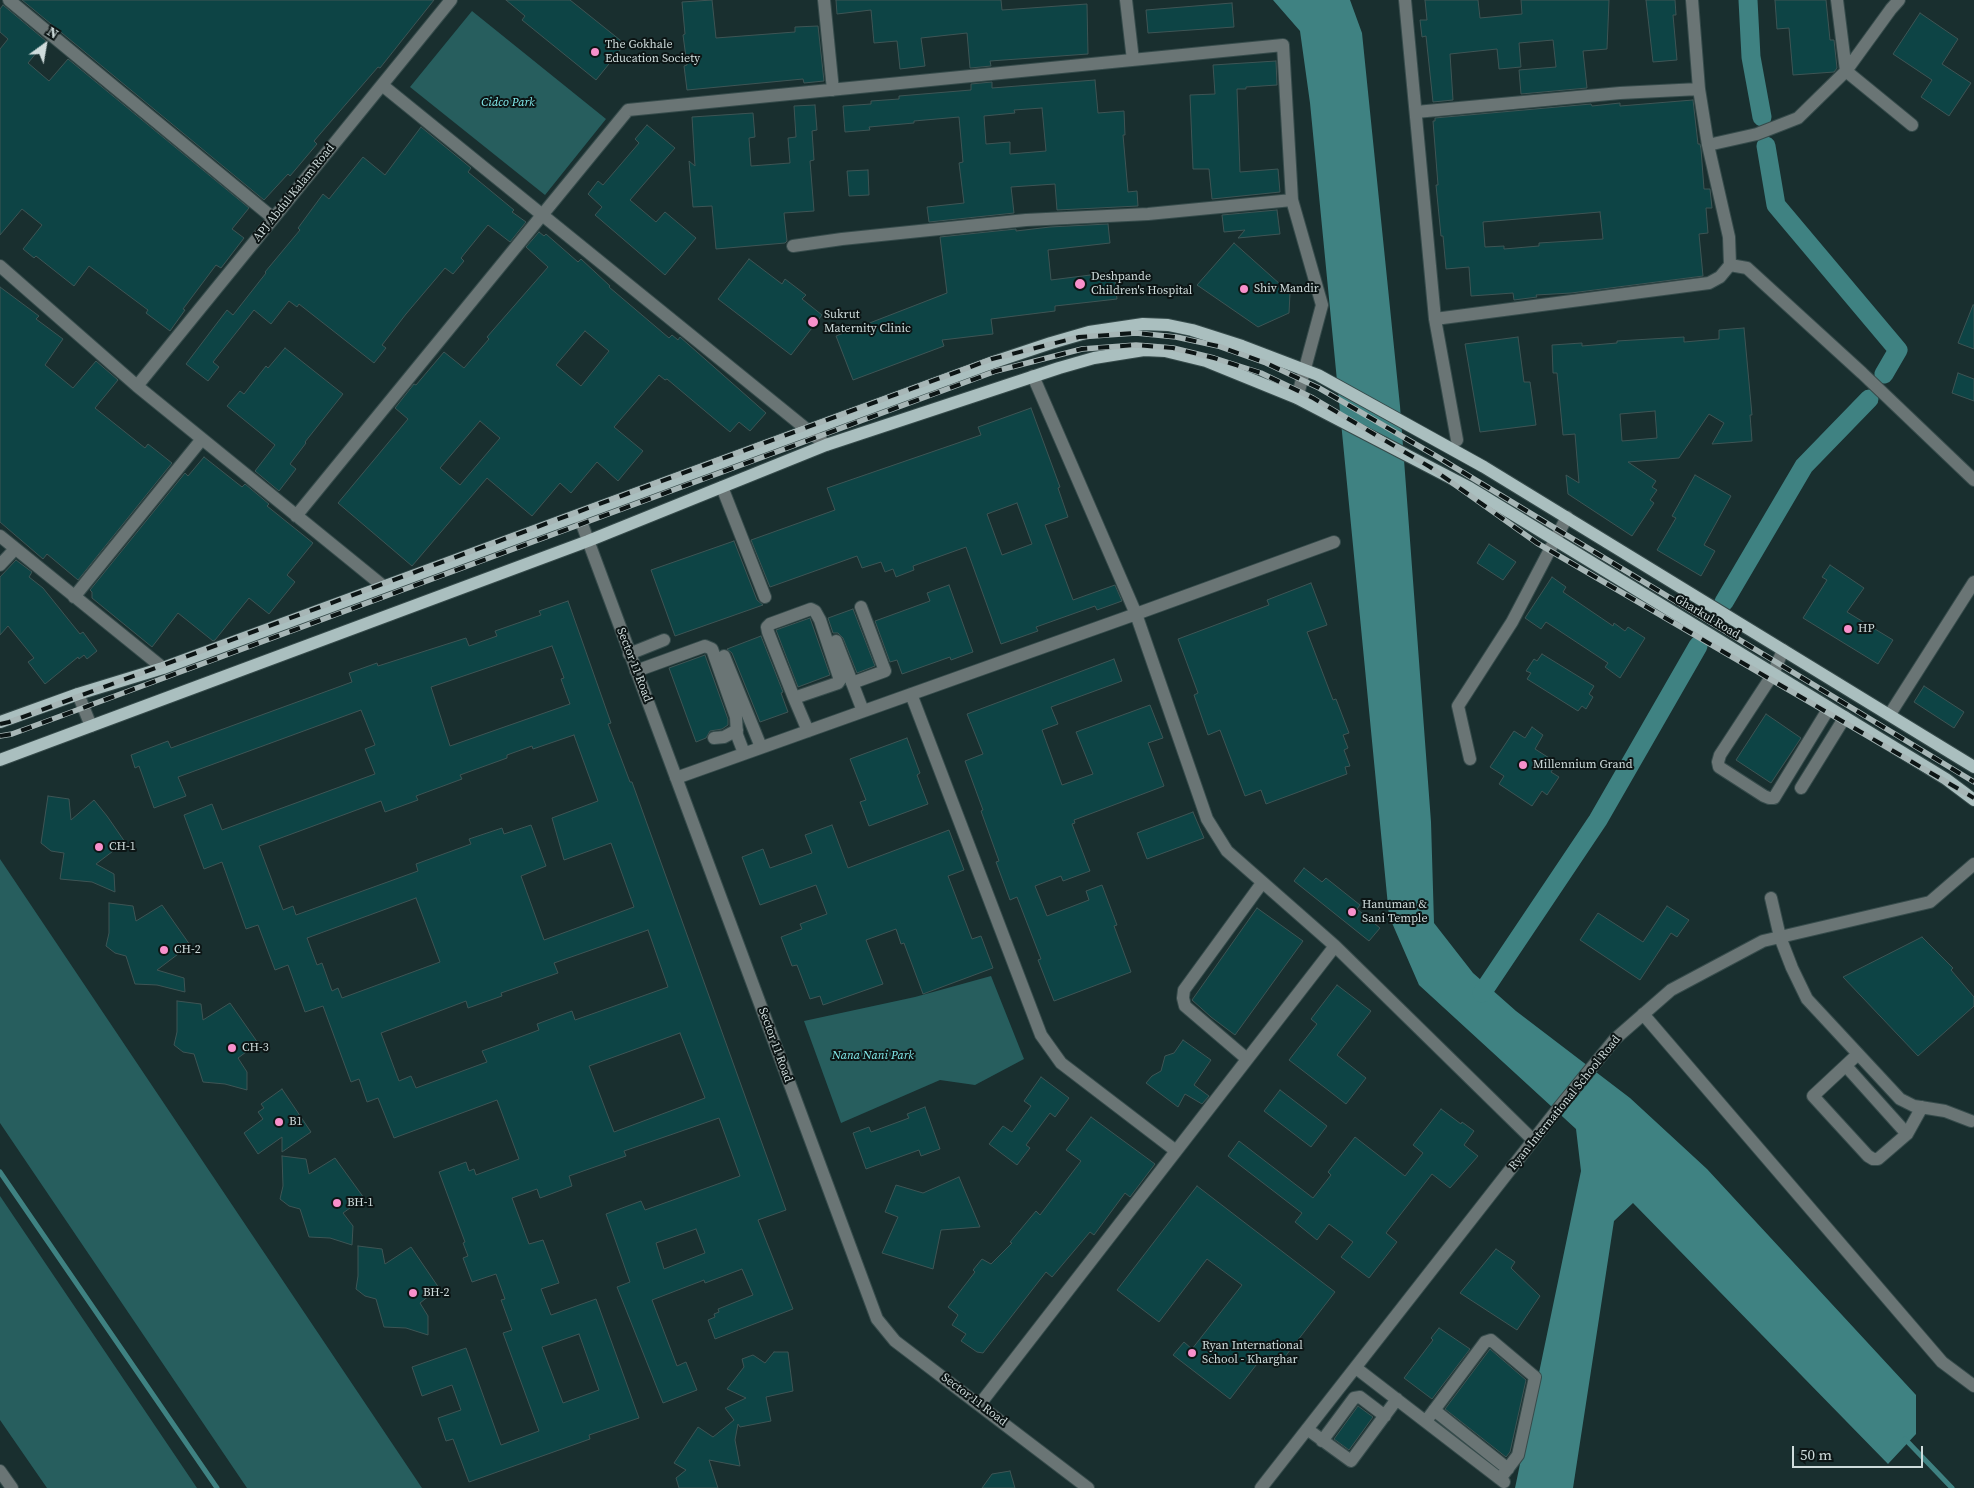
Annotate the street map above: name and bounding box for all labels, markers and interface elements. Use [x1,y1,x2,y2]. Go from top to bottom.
north arrow [20,20,70,70]
text: N [43,21,63,43]
place label: The Gokhale Education Society [605,38,700,66]
marker: The Gokhale Education Society [589,46,601,58]
park label: Cidco Park [481,96,535,110]
street label: APJ Abdul Kalam Road [250,141,338,245]
place label: Deshpande Children's Hospital [1091,270,1192,298]
marker: Deshpande Children's Hospital [1073,277,1087,291]
place label: Shiv Mandir [1254,282,1319,296]
marker: Shiv Mandir [1238,283,1250,295]
place label: Sukrut Maternity Clinic [824,308,911,336]
marker: Sukrut Maternity Clinic [806,315,820,329]
street label: Gharkul Road [1672,592,1742,642]
place label: HP [1858,622,1875,636]
marker: HP [1842,623,1854,635]
street label: Sector 11 Road [613,626,655,704]
place label: Millennium Grand [1533,758,1633,772]
marker: Millennium Grand [1517,759,1529,771]
place label: CH-1 [109,840,136,854]
marker: CH-1 [93,841,105,853]
place label: Hanuman & Sani Temple [1362,898,1428,926]
marker: Hanuman & Sani Temple [1346,906,1358,918]
place label: CH-2 [174,943,201,957]
marker: CH-2 [158,944,170,956]
street label: Sector 11 Road [755,1006,795,1084]
street label: Ryan International School Road [1506,1033,1624,1173]
place label: CH-3 [242,1041,269,1055]
marker: CH-3 [226,1042,238,1054]
park label: Nana Nani Park [832,1049,914,1063]
place label: B1 [289,1115,303,1129]
marker: B1 [273,1116,285,1128]
place label: BH-1 [347,1196,373,1210]
marker: BH-1 [331,1197,343,1209]
place label: BH-2 [423,1286,449,1300]
marker: BH-2 [407,1287,419,1299]
place label: Ryan International School - Kharghar [1202,1339,1303,1367]
marker: Ryan International School - Kharghar [1186,1347,1198,1359]
street label: Sector 11 Road [938,1371,1010,1429]
scale bar [1794,1436,1925,1468]
text: 50 m [1800,1444,1832,1465]

